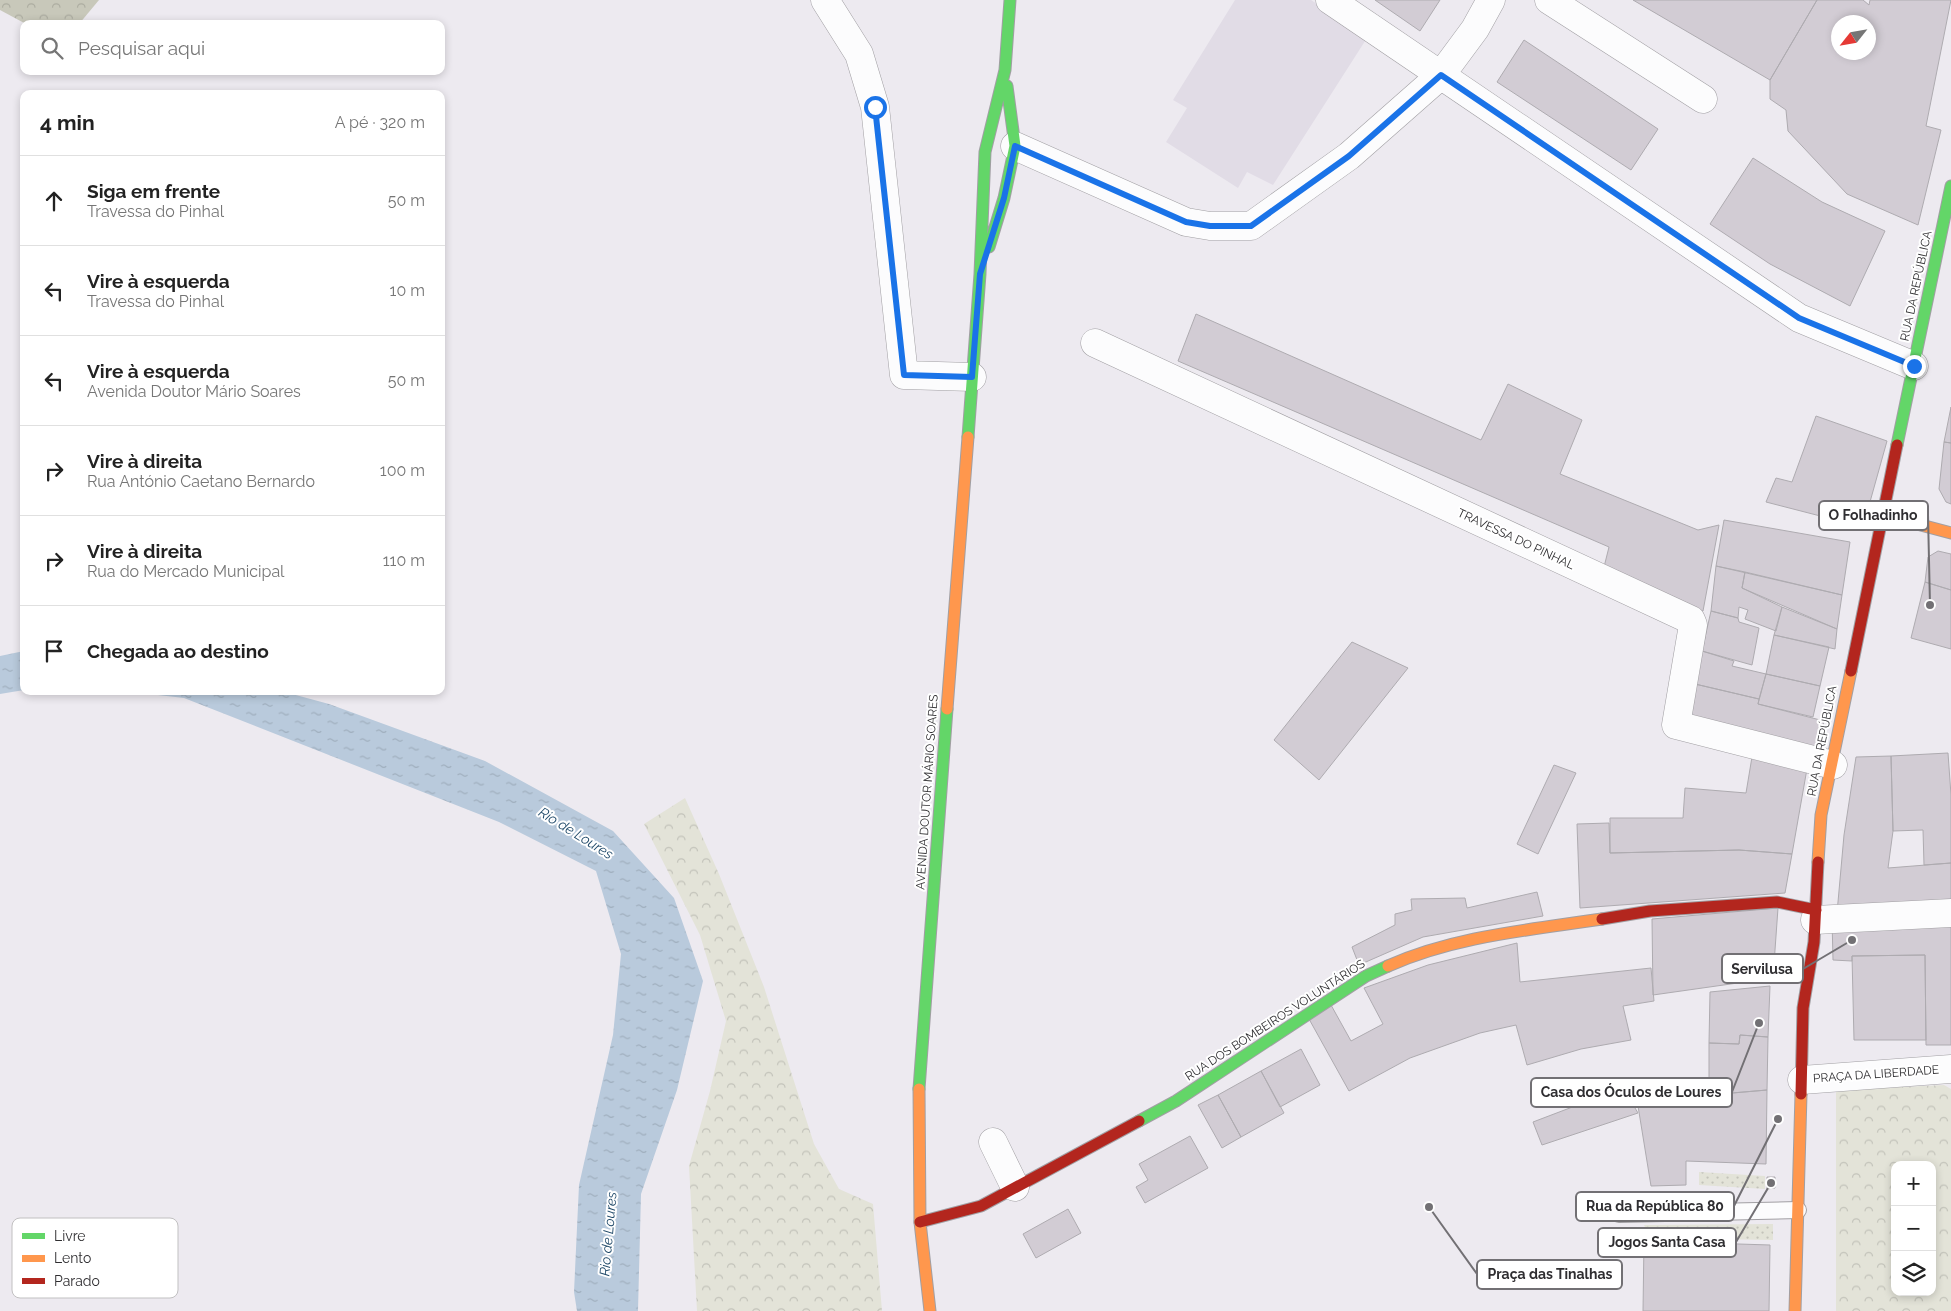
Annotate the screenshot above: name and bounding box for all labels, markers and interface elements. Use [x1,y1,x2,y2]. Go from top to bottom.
north arrow [1831,15,1876,60]
search box [20,20,445,75]
icon: search [38,34,66,62]
text: Pesquisar aqui [78,37,205,59]
route start [864,96,887,119]
text: 4 min [40,110,95,135]
text: A pé · 320 m [335,113,425,132]
text: Siga em frente [87,180,220,202]
icon: ahead [40,187,68,215]
text: 50 m [388,191,425,210]
text: Travessa do Pinhal [87,202,224,221]
street label: RUA DA REPÚBLICA [1897,230,1935,342]
text: Vire à esquerda [87,270,230,292]
icon: left [40,277,68,305]
text: 10 m [390,281,425,300]
text: Travessa do Pinhal [87,292,224,311]
route end [1903,355,1926,378]
text: Vire à esquerda [87,360,230,382]
icon: left [40,367,68,395]
text: 50 m [388,371,425,390]
text: Avenida Doutor Mário Soares [87,382,301,401]
text: Vire à direita [87,450,202,472]
icon: right [40,457,68,485]
text: 100 m [380,461,425,480]
text: Rua António Caetano Bernardo [87,472,315,491]
callout: O Folhadinho [1819,501,1928,530]
street label: TRAVESSA DO PINHAL [1455,506,1577,572]
text: O Folhadinho [1829,507,1918,523]
text: Vire à direita [87,540,202,562]
icon: right [40,547,68,575]
text: 110 m [383,551,425,570]
text: Rua do Mercado Municipal [87,562,284,581]
icon: arrive [40,637,68,665]
text: Chegada ao destino [87,640,269,662]
street label: RUA DA REPÚBLICA [1804,685,1840,797]
street label: AVENIDA DOUTOR MÁRIO SOARES [913,694,941,890]
water label: Rio de Loures [536,804,617,862]
callout: Servilusa [1722,954,1803,983]
street label: RUA DOS BOMBEIROS VOLUNTÁRIOS [1183,957,1367,1083]
text: Servilusa [1731,961,1793,977]
street label: PRAÇA DA LIBERDADE [1812,1063,1940,1085]
callout: Casa dos Óculos de Loures [1531,1078,1732,1107]
text: Casa dos Óculos de Loures [1541,1083,1721,1100]
map controls [1891,1161,1936,1296]
button: + [1891,1161,1936,1206]
water label: Rio de Loures [596,1191,620,1277]
callout: Rua da República 80 [1576,1192,1734,1221]
text: Rua da República 80 [1586,1198,1724,1214]
button: − [1891,1206,1936,1251]
legend [12,1218,178,1298]
text: Livre [54,1228,86,1244]
callout: Jogos Santa Casa [1598,1228,1736,1257]
text: Jogos Santa Casa [1608,1234,1726,1250]
text: Lento [54,1250,91,1266]
button: layers [1891,1251,1936,1296]
callout: Praça das Tinalhas [1477,1260,1622,1289]
text: Praça das Tinalhas [1488,1266,1613,1282]
text: Parado [54,1273,100,1289]

